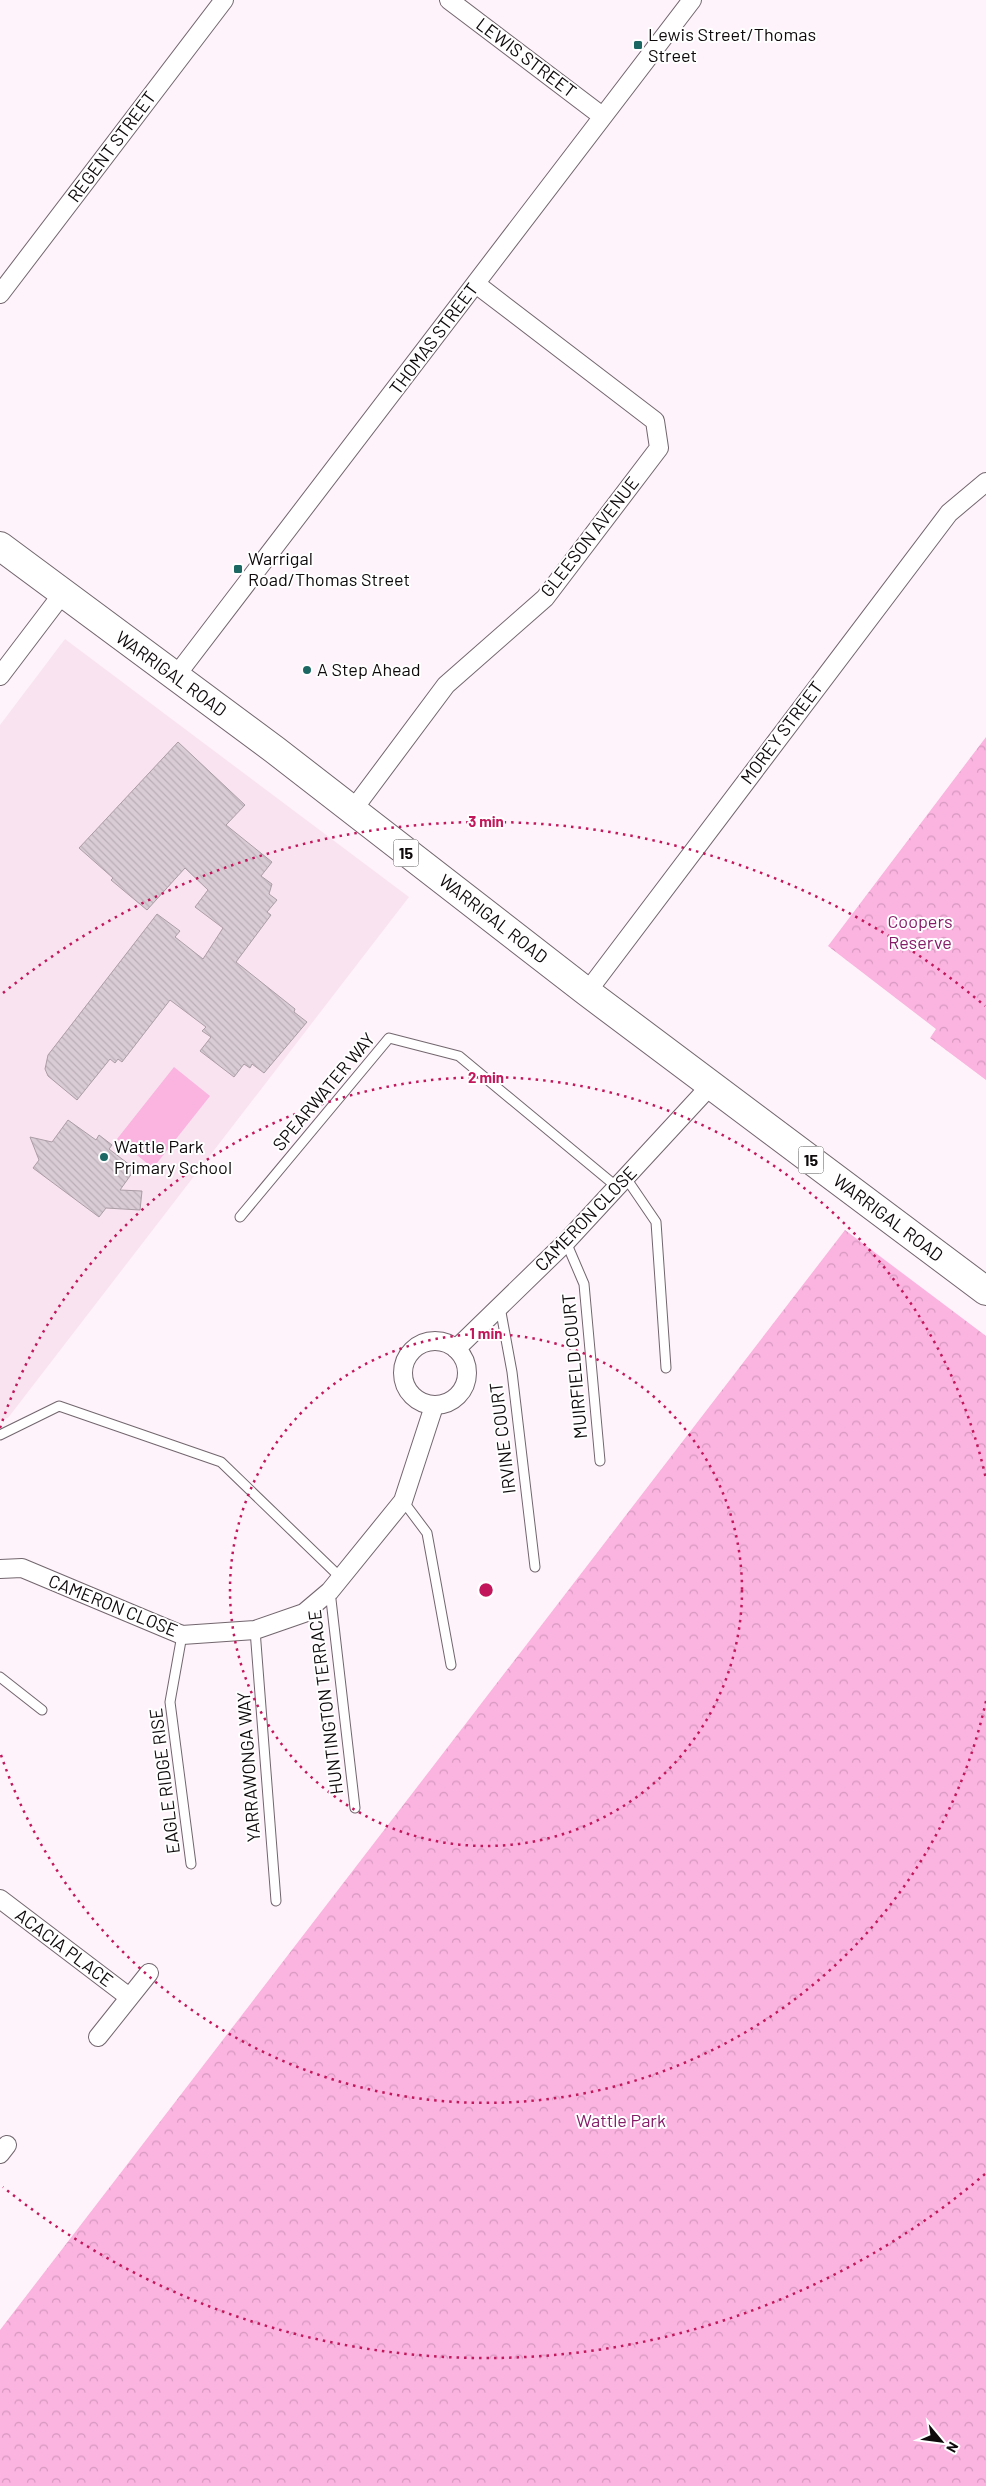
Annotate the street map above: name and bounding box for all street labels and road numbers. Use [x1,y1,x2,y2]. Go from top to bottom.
street label: LEWIS STREET [472,13,581,102]
street label: REGENT STREET [62,87,160,206]
street label: THOMAS STREET [384,278,482,398]
street label: GLEESON AVENUE [535,472,643,601]
street label: WARRIGAL ROAD [112,626,231,721]
street label: MOREY STREET [735,677,827,788]
road number: 15 [394,840,418,866]
street label: WARRIGAL ROAD [435,869,552,967]
street label: SPEARWATER WAY [267,1028,379,1155]
road number: 15 [798,1146,824,1174]
street label: CAMERON CLOSE [530,1161,641,1275]
street label: WARRIGAL ROAD [829,1169,948,1266]
street label: MUIRFIELD COURT [557,1292,591,1440]
street label: IRVINE COURT [484,1381,520,1495]
street label: CAMERON CLOSE [46,1569,181,1641]
street label: HUNTINGTON TERRACE [303,1608,347,1796]
street label: YARRAWONGA WAY [232,1691,264,1843]
street label: EAGLE RIDGE RISE [144,1707,184,1855]
street label: ACACIA PLACE [11,1903,118,1991]

